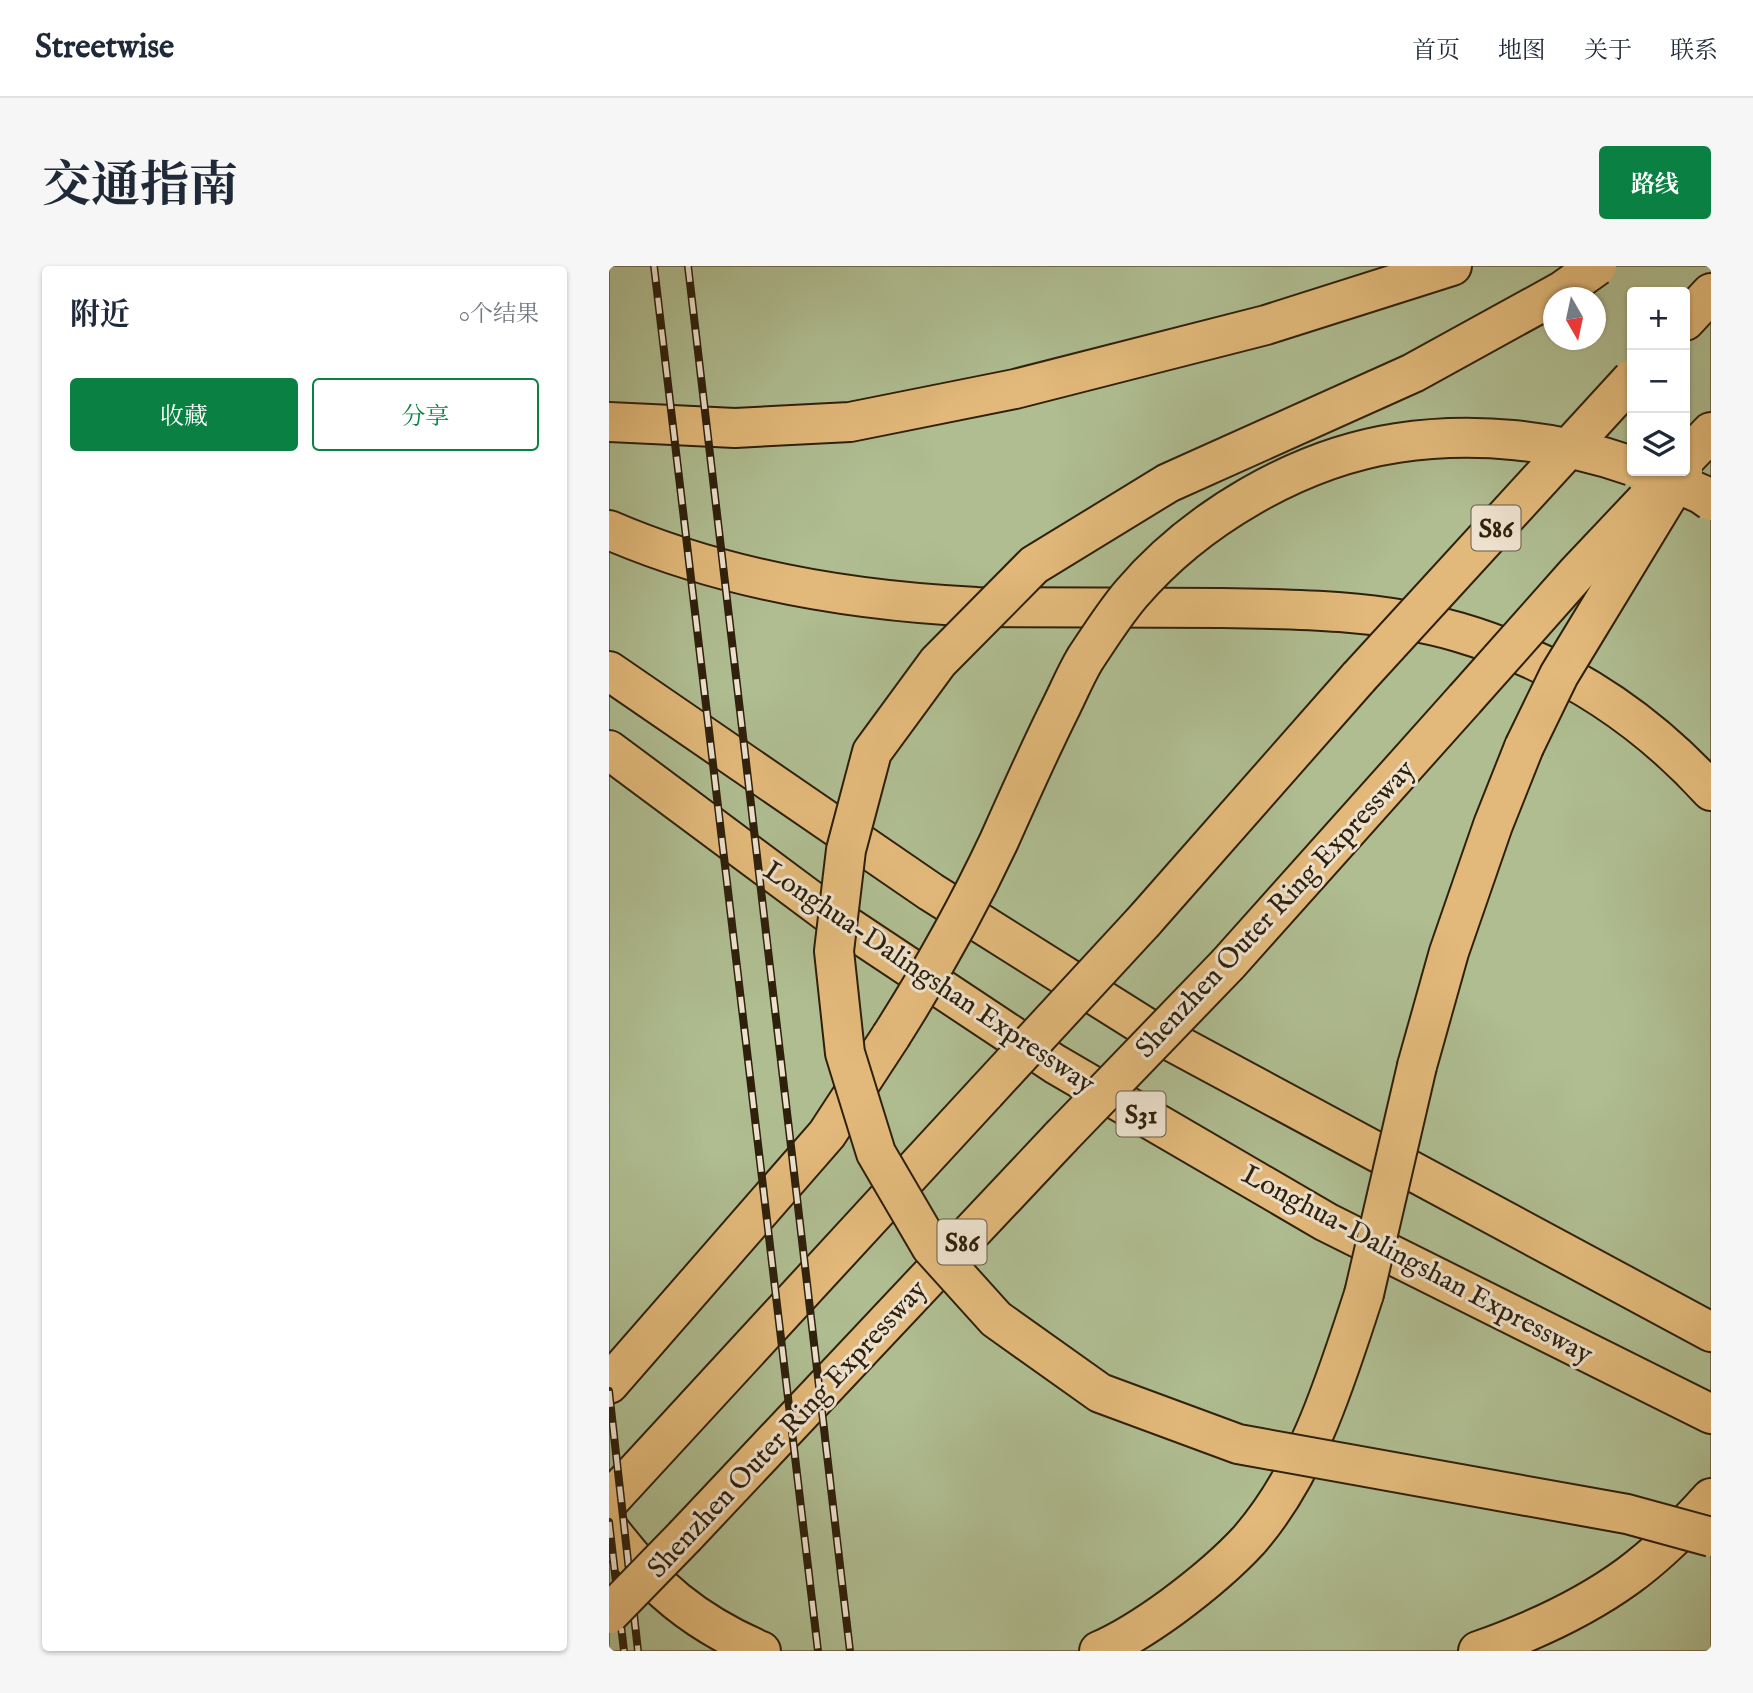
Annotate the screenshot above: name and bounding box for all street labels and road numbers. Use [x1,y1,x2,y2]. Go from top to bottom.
road number: S86 [1471,506,1521,550]
street label: Shenzhen Outer Ring Expressway [1128,753,1423,1066]
street label: Longhua-Dalingshan Expressway [756,854,1101,1102]
road number: S31 [1117,1092,1165,1136]
street label: Longhua-Dalingshan Expressway [1235,1158,1598,1373]
road number: S86 [937,1219,987,1264]
street label: Shenzhen Outer Ring Expressway [640,1273,935,1586]

